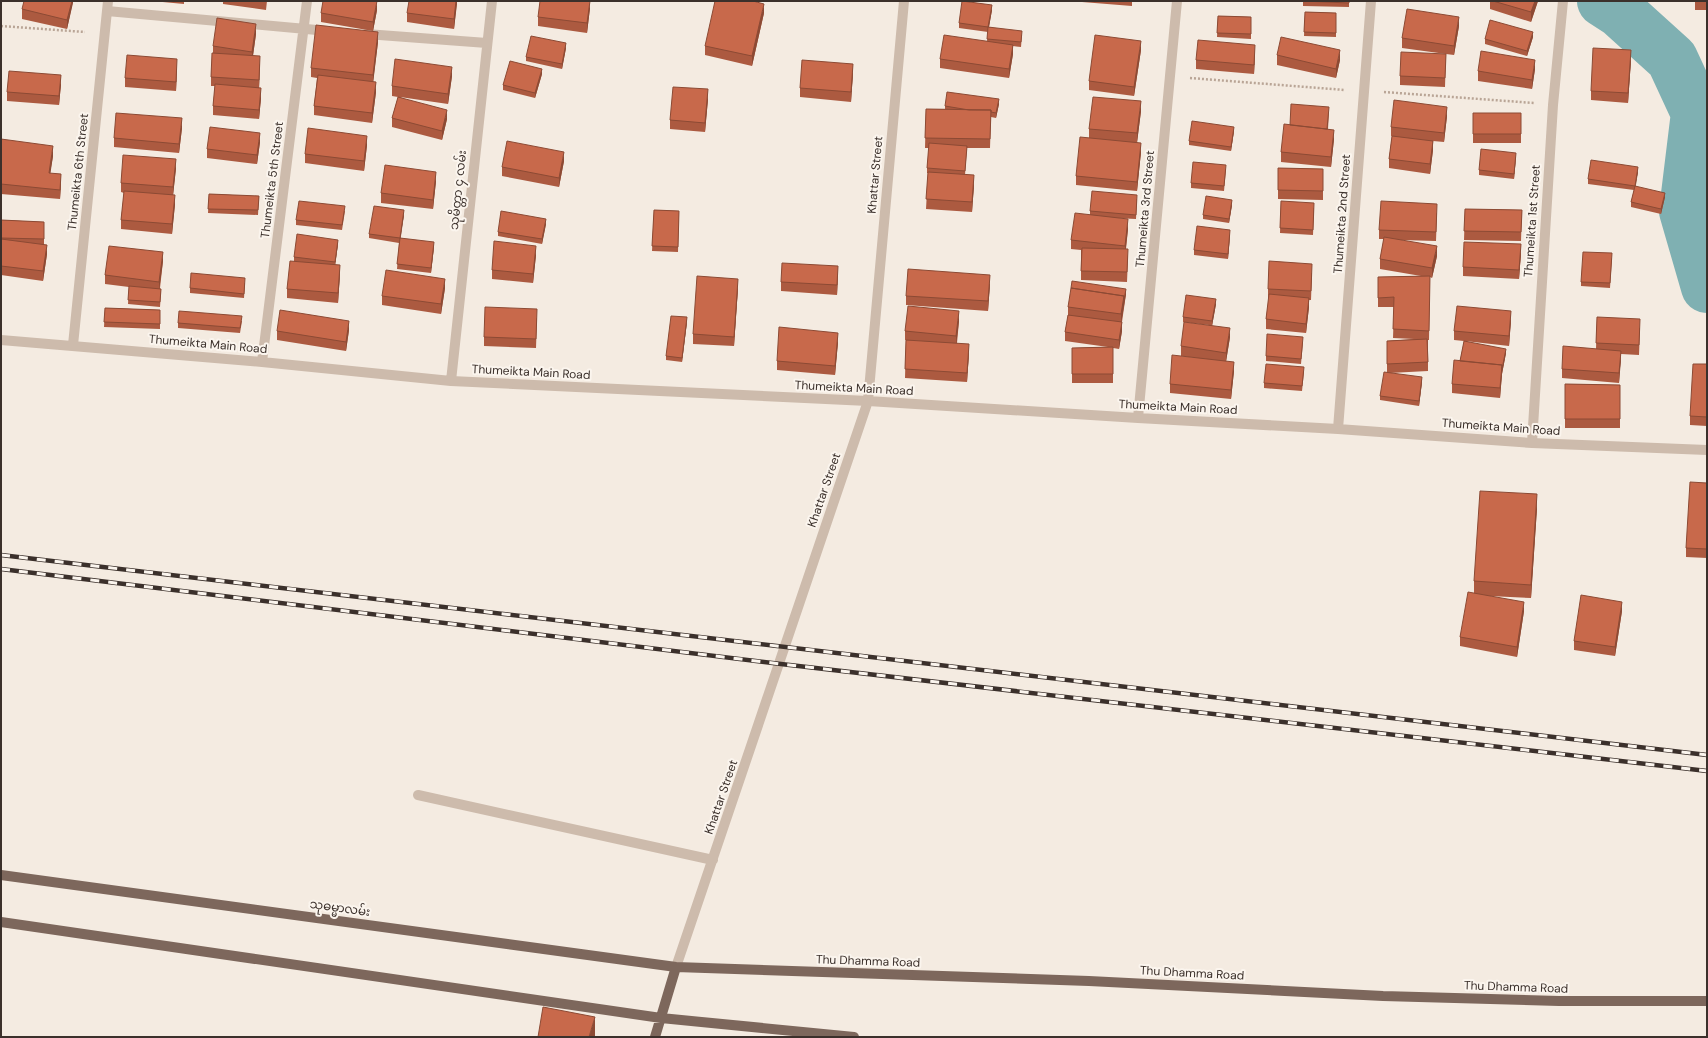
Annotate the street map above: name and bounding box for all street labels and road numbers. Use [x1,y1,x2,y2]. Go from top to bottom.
street label: Thumeikta 6th Street [64,112,92,231]
street label: Thumeikta 5th Street [257,120,287,239]
street label: Khattar Street [864,135,886,214]
street label: သုမိတ္တာ ၄ လမ်း [445,149,472,231]
street label: Thumeikta 3rd Street [1132,150,1158,268]
street label: Thumeikta 2nd Street [1330,153,1354,274]
street label: Thumeikta 1st Street [1520,164,1544,278]
street label: Thumeikta Main Road [148,331,268,357]
street label: Thumeikta Main Road [471,361,591,383]
street label: Thumeikta Main Road [794,377,914,399]
street label: Thumeikta Main Road [1118,396,1238,418]
street label: Thumeikta Main Road [1441,415,1561,439]
street label: Khattar Street [804,450,844,529]
street label: Khattar Street [701,757,741,836]
street label: သုဓမ္မာလမ်း [308,895,371,922]
street label: Thu Dhamma Road [816,951,920,971]
street label: Thu Dhamma Road [1139,962,1245,984]
street label: Thu Dhamma Road [1464,977,1568,997]

